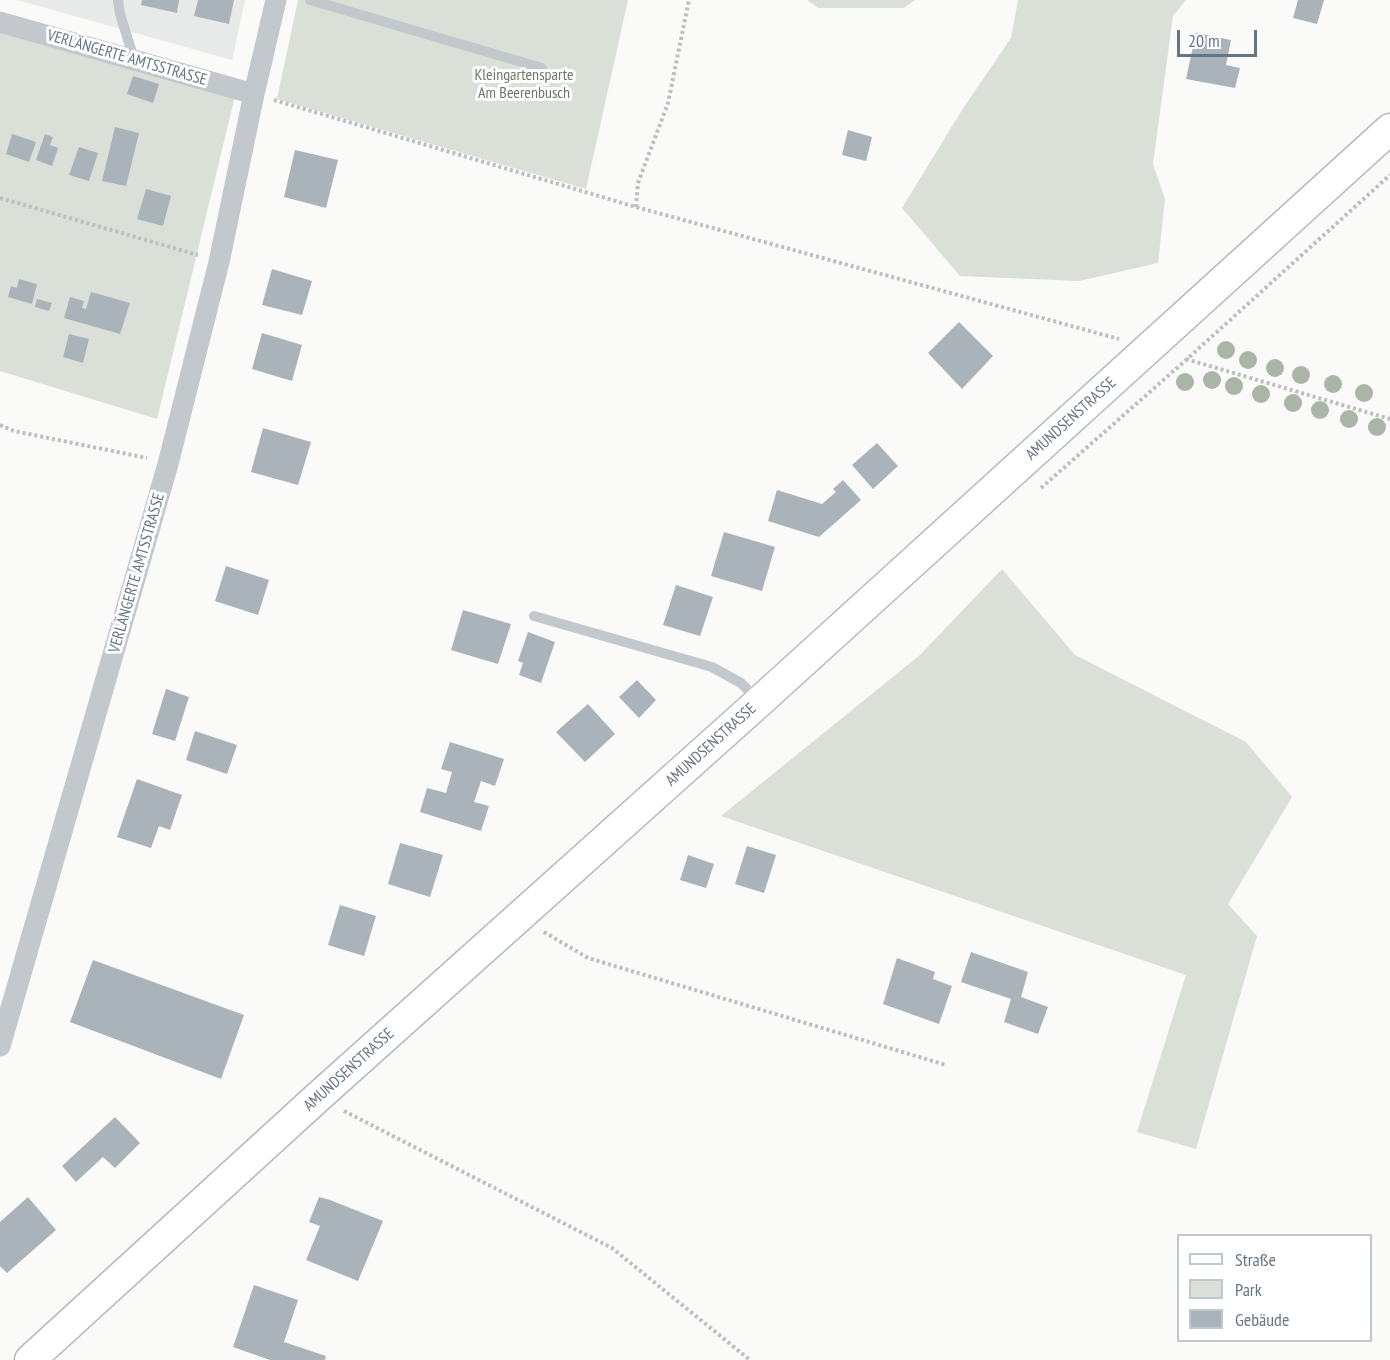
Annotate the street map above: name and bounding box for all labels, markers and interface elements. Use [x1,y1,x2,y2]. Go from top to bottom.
scale bar [1180,18,1260,56]
street label: VERLÄNGERTE AMTSSTRASSE [45,26,209,90]
text: 20 m [1188,29,1220,52]
park label: Kleingartensparte Am Beerenbusch [474,65,574,103]
street label: AMUNDSENSTRASSE [1022,373,1120,465]
street label: VERLÄNGERTE AMTSSTRASSE [105,491,169,655]
street label: AMUNDSENSTRASSE [662,699,760,791]
street label: AMUNDSENSTRASSE [300,1024,398,1116]
legend [1177,1234,1372,1342]
text: Straße [1235,1248,1276,1271]
text: Park [1235,1278,1262,1301]
text: Gebäude [1235,1308,1289,1331]

